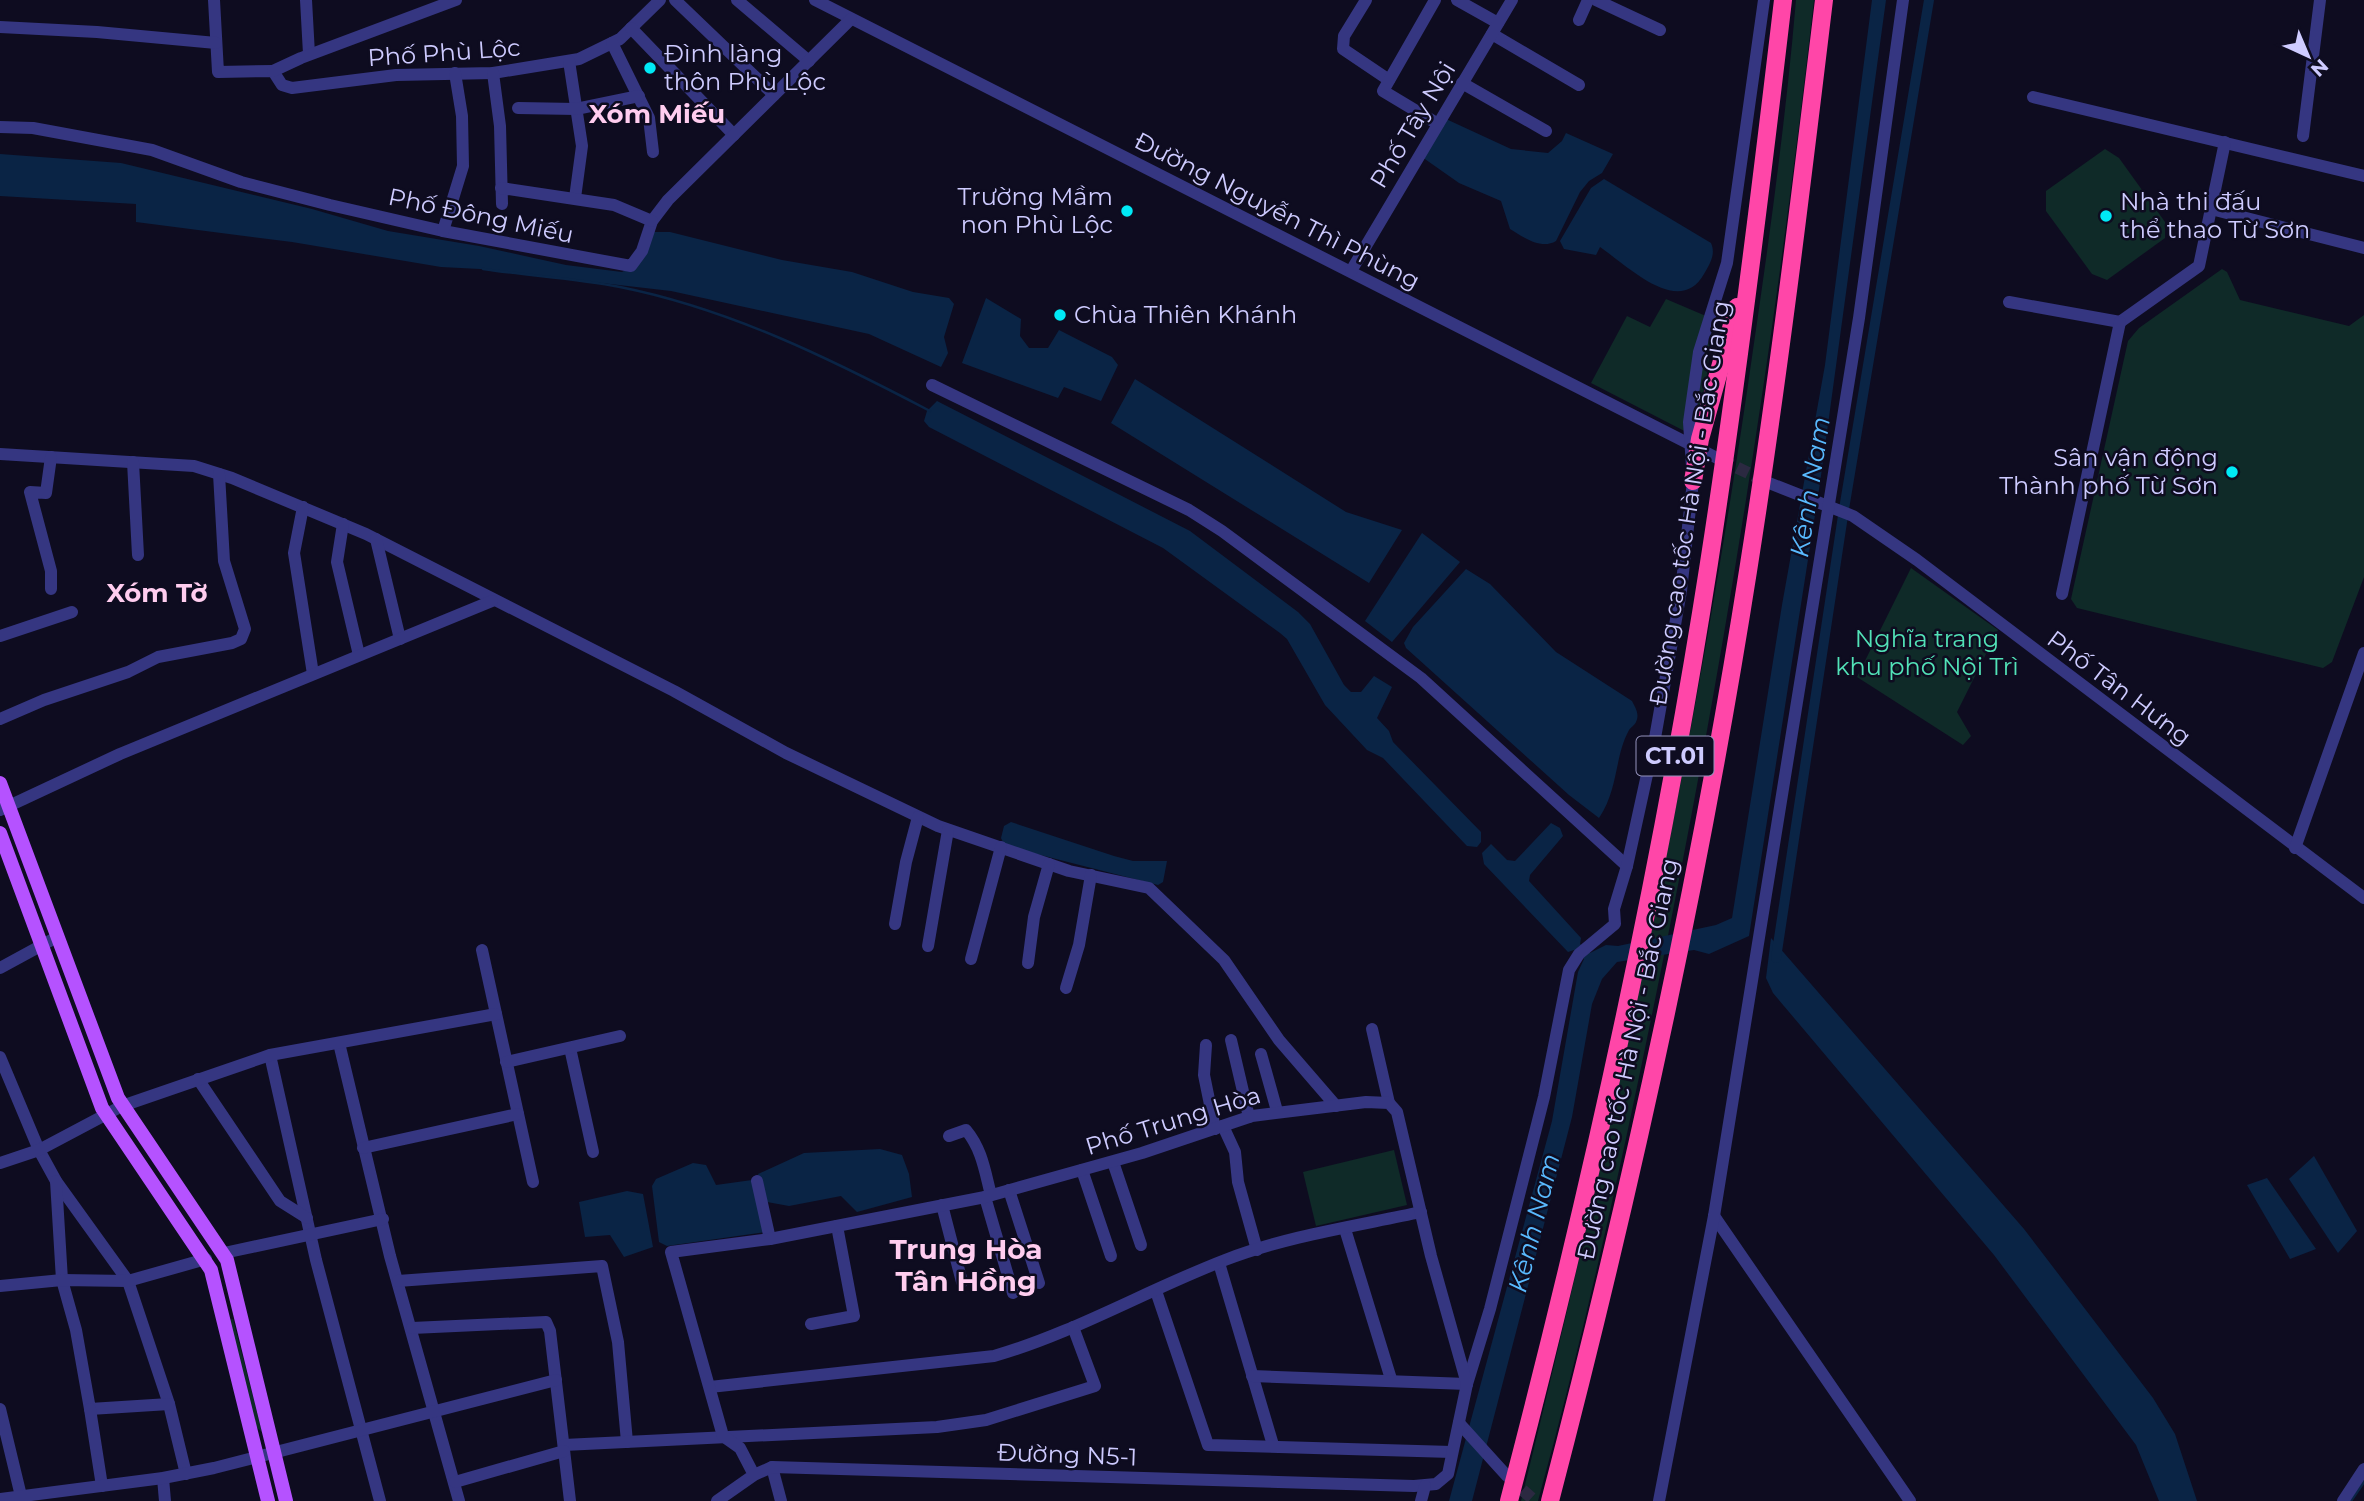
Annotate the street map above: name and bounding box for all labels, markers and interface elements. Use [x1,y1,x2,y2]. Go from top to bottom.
north arrow [2273,21,2343,91]
street label: Phố Phù Lộc [367,33,521,72]
place label: Đình làng thôn Phù Lộc [664,39,826,96]
text: N [2306,54,2333,81]
street label: Phố Tây Nội [1364,56,1462,193]
marker: Đình làng thôn Phù Lộc [642,60,658,76]
district label: Xóm Miếu [589,98,725,130]
street label: Đường Nguyễn Thì Phùng [1130,126,1425,295]
street label: Phố Đông Miếu [386,182,576,249]
place label: Trường Mầm non Phù Lộc [958,182,1113,239]
place label: Nhà thi đấu thể thao Từ Sơn [2120,187,2310,244]
marker: Trường Mầm non Phù Lộc [1119,203,1135,219]
marker: Nhà thi đấu thể thao Từ Sơn [2098,208,2114,224]
street label: Đường cao tốc Hà Nội - Bắc Giang [1643,298,1736,707]
place label: Chùa Thiên Khánh [1074,300,1297,329]
marker: Chùa Thiên Khánh [1052,307,1068,323]
water label: Kênh Nam [1783,414,1837,560]
place label: Sân vận động Thành phố Từ Sơn [1999,443,2218,500]
marker: Sân vận động Thành phố Từ Sơn [2224,464,2240,480]
district label: Xóm Tờ [106,577,208,609]
park label: Nghĩa trang khu phố Nội Trì [1835,624,2019,681]
street label: Phố Tân Hưng [2042,624,2197,751]
road number: CT.01 [1636,736,1714,776]
street label: Đường cao tốc Hà Nội - Bắc Giang [1571,856,1684,1262]
street label: Phố Trung Hòa [1082,1080,1264,1161]
water label: Kênh Nam [1501,1150,1567,1296]
district label: Trung Hòa Tân Hồng [889,1232,1043,1298]
street label: Đường N5-1 [996,1438,1138,1471]

